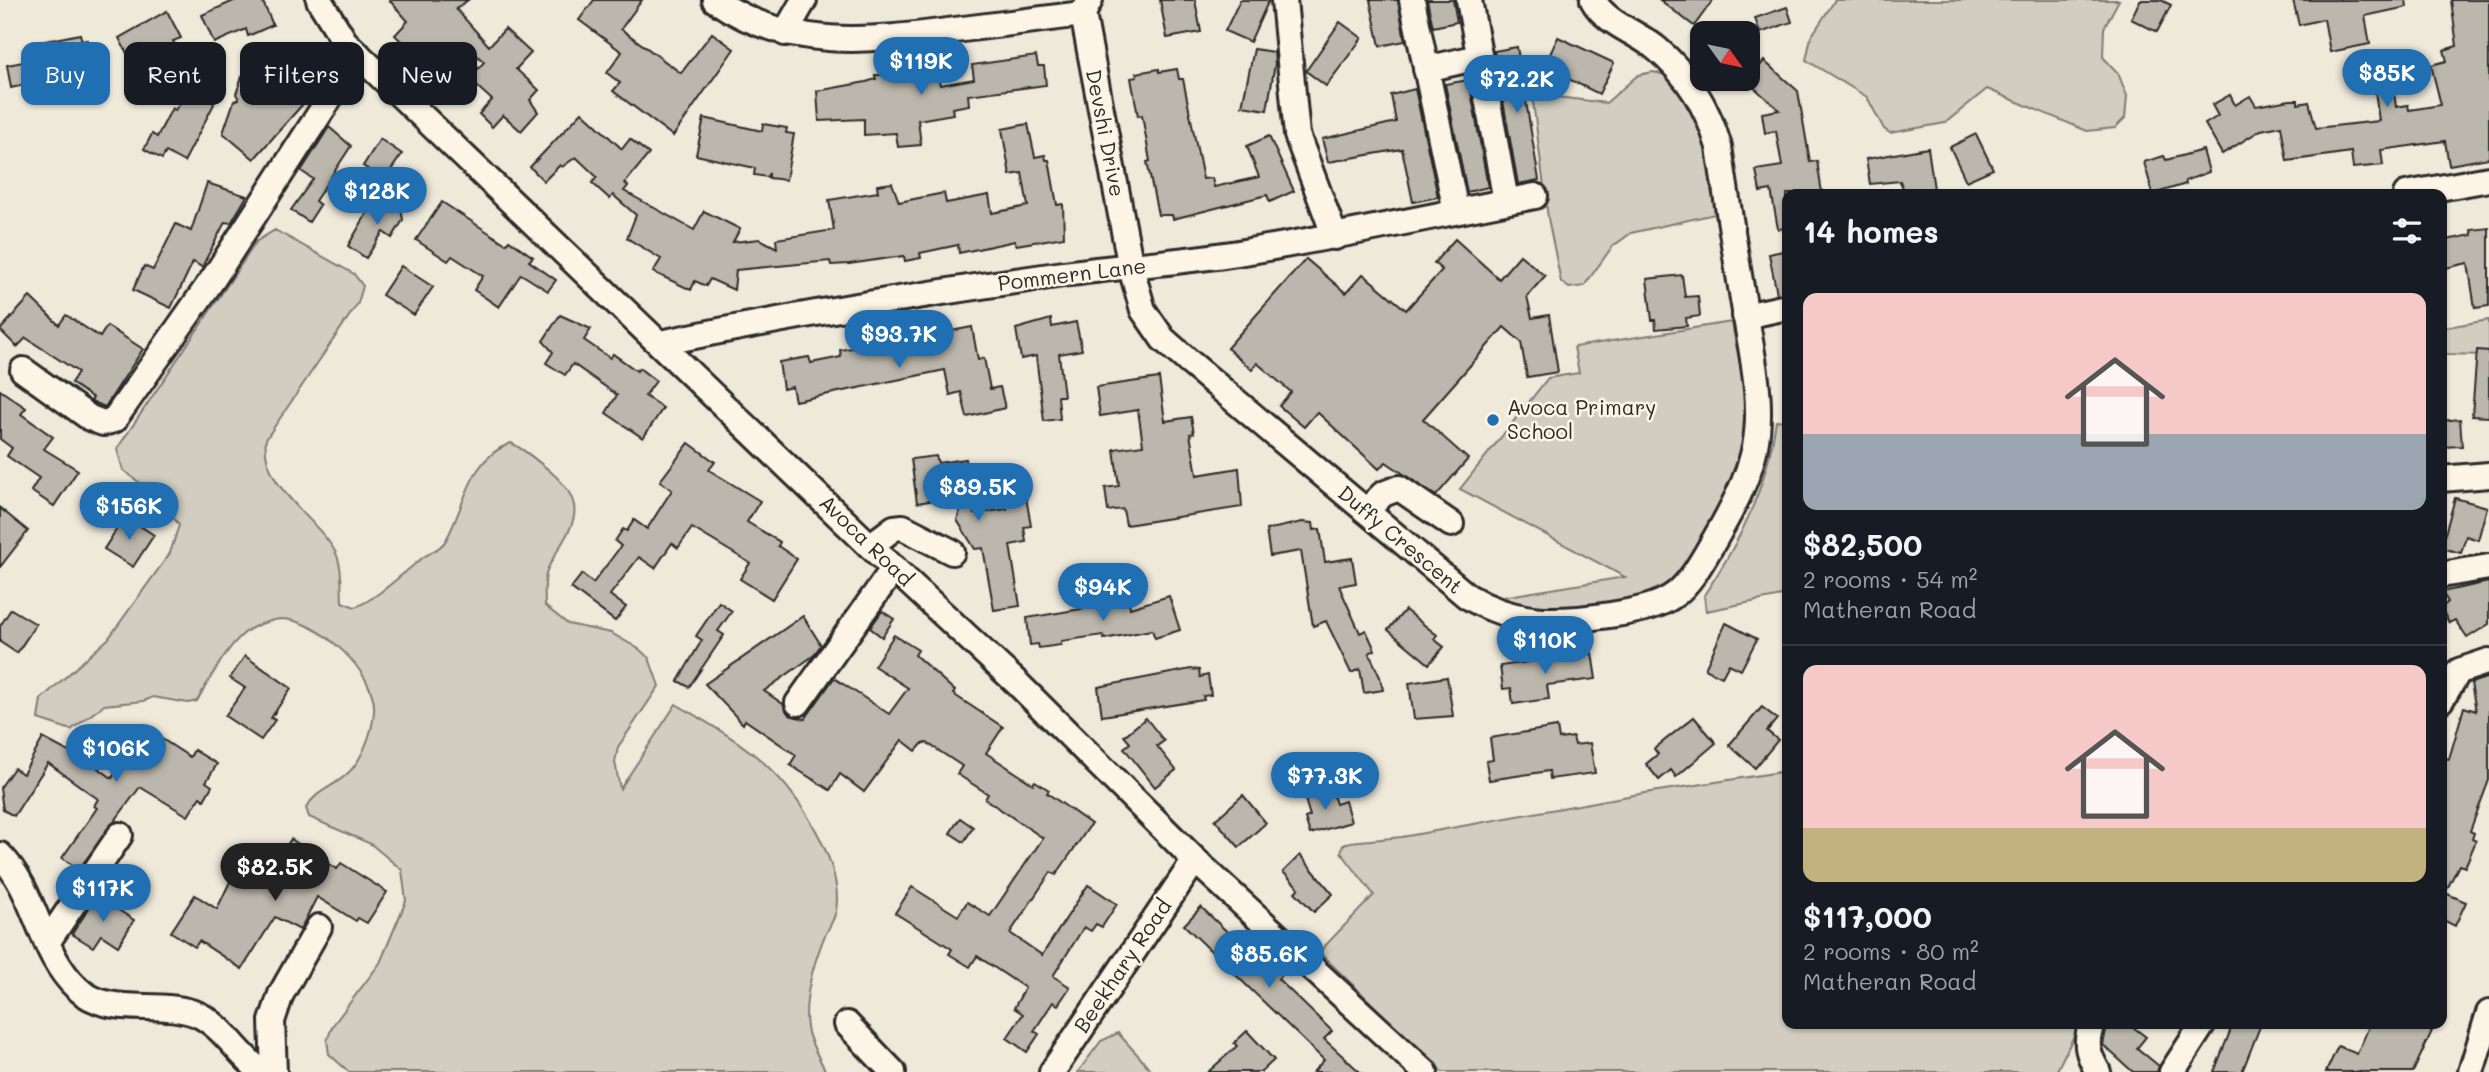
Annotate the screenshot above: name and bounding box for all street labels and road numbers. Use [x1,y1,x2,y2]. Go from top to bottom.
street label: Devshi Drive [1081,67,1132,199]
street label: Pommern Lane [996,251,1148,296]
street label: Duffy Crescent [1333,479,1469,599]
street label: Avoca Road [814,488,920,591]
street label: Beekhary Road [1067,893,1176,1037]

